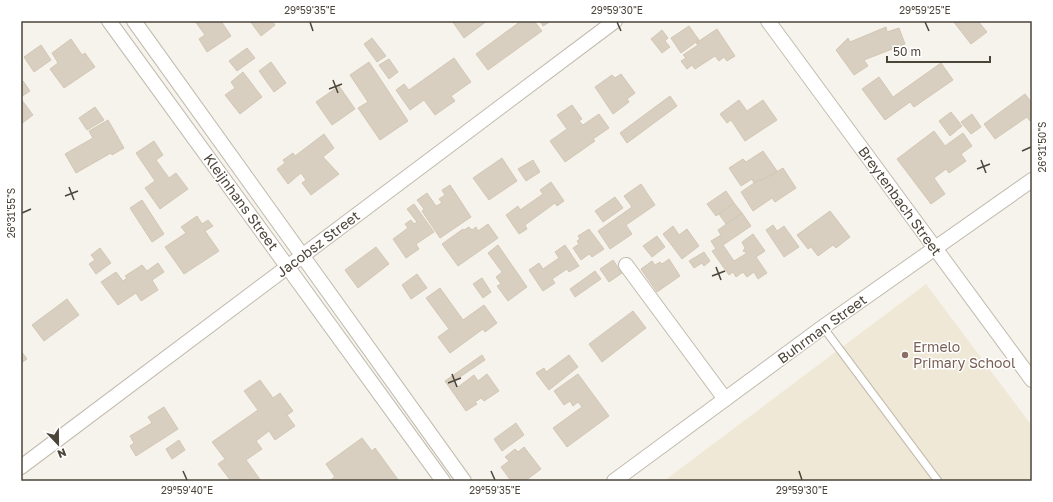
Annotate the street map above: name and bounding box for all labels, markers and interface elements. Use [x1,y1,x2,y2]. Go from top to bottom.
text: 29°59'35"E [284,4,336,16]
text: 29°59'30"E [591,4,643,16]
text: 29°59'25"E [899,4,951,16]
scale bar [887,38,990,64]
text: 50 m [893,44,921,59]
text: 26°31'50"S [1036,122,1048,172]
street label: Breytenbach Street [855,143,946,259]
street label: Kleijnhans Street [201,150,282,253]
text: 26°31'55"S [5,188,17,238]
street label: Jacobsz Street [273,207,363,280]
street label: Buhrman Street [774,291,869,367]
place label: Ermelo Primary School [913,338,1015,371]
marker: Ermelo Primary School [900,350,910,360]
north arrow [38,424,78,464]
text: N [56,446,68,461]
text: 29°59'40"E [161,484,213,496]
text: 29°59'35"E [469,484,521,496]
text: 29°59'30"E [776,484,828,496]

